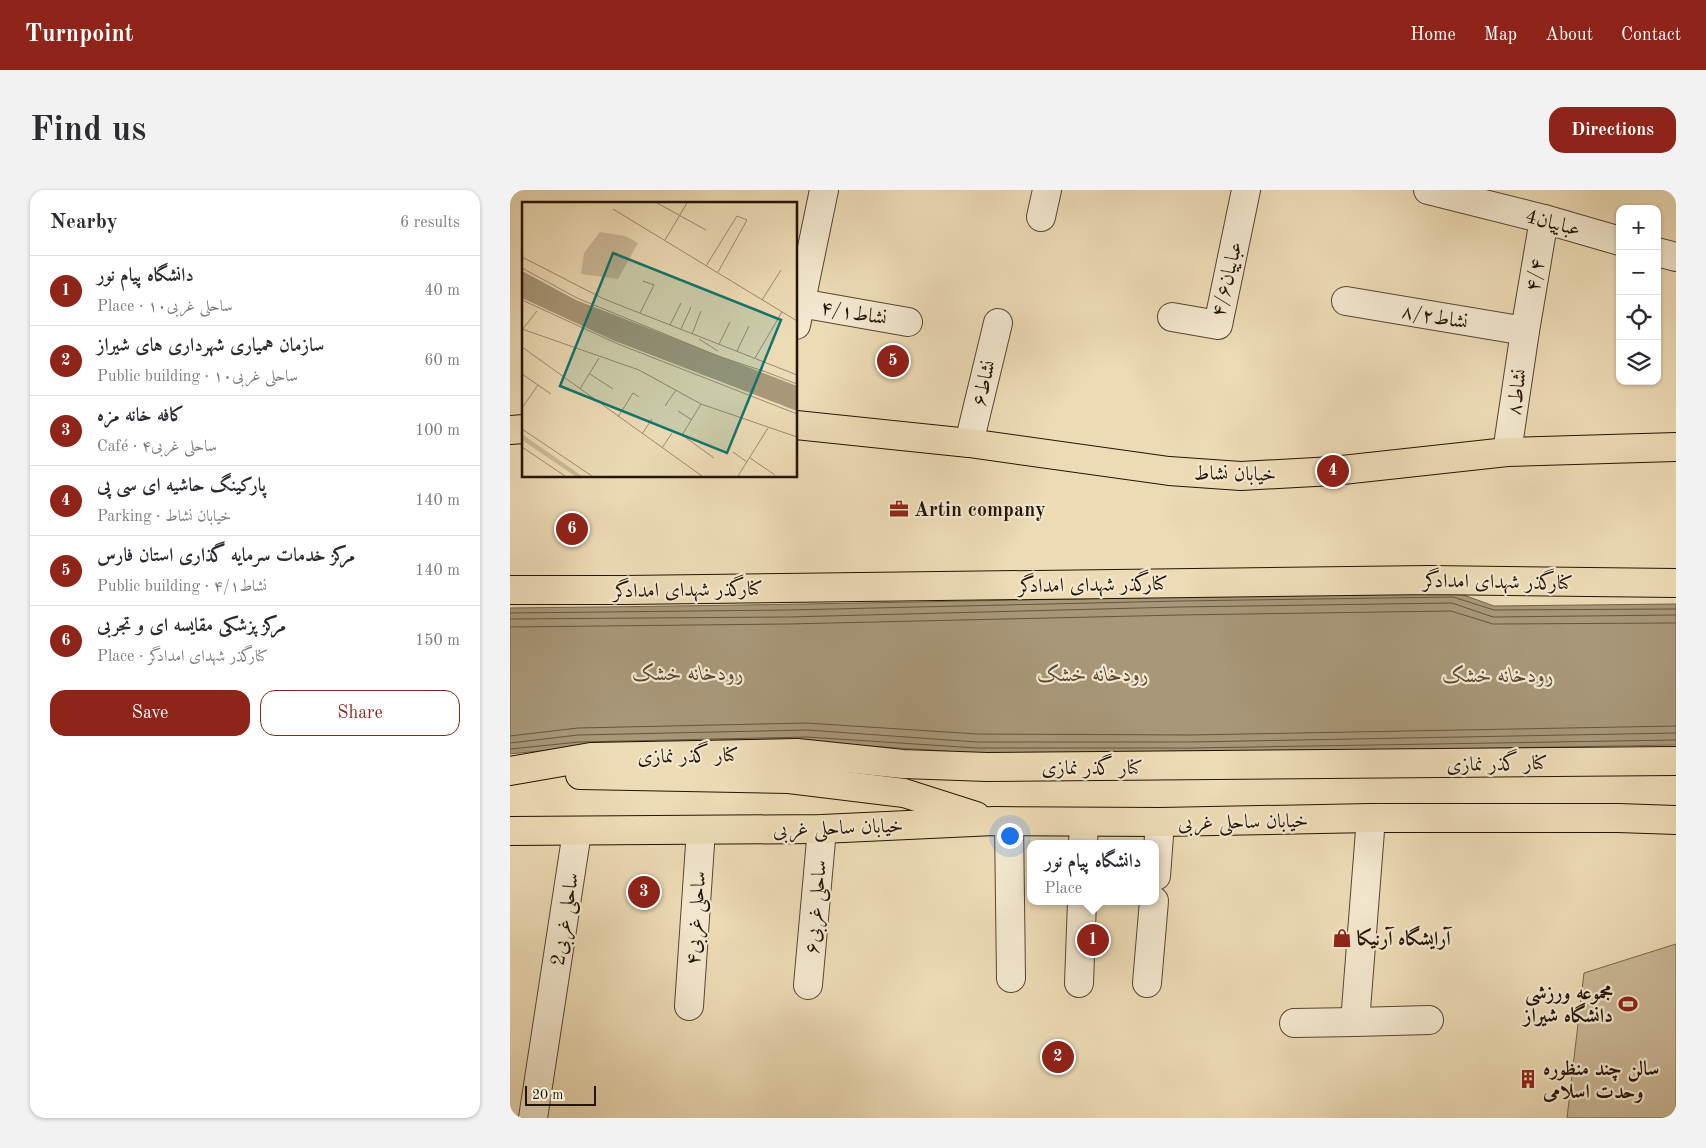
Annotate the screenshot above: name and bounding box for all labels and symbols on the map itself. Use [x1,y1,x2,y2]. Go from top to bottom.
inset map [522,202,798,478]
street label: عباییان4 [1523,207,1582,241]
street label: عباییان۴/۶ [1209,240,1247,319]
street label: ۴/۴ [1523,258,1549,293]
street label: نشاط۴/۱ [819,298,888,330]
street label: نشاط۸/۲ [1400,302,1469,334]
pin: 5 [877,342,909,380]
street label: نشاط۶ [970,359,1000,408]
street label: نشاط۸ [1505,368,1531,417]
pin: 4 [1317,452,1349,490]
street label: خیابان نشاط [1193,464,1276,486]
office icon: Artin company [888,498,910,520]
place label: Artin company [914,501,1046,521]
pin: 6 [556,510,588,548]
street label: کنارگذر شهدای امدادگر [1421,566,1573,595]
street label: کنارگذر شهدای امدادگر [1016,569,1168,598]
street label: کنارگذر شهدای امدادگر [611,574,763,603]
water label: رودخانه خشک [632,663,744,685]
water label: رودخانه خشک [1037,664,1149,686]
water label: رودخانه خشک [1442,665,1554,687]
street label: کنار گذر نمازی [637,740,739,768]
street label: کنار گذر نمازی [1446,748,1548,776]
street label: کنار گذر نمازی [1041,753,1143,779]
street label: خیابان ساحلی غربی [1178,812,1308,837]
street label: خیابان ساحلی غربی [773,817,904,844]
your location [997,823,1023,849]
street label: ساحلی غربی۶ [803,859,834,955]
street label: 2ساحلی غربی [549,871,586,968]
street label: ساحلی غربی۴ [684,871,713,966]
pin: 3 [628,873,660,911]
pin: 1 [1077,921,1109,959]
place label: آرایشگاه آرنیکا [1357,925,1453,950]
shop icon: آرایشگاه آرنیکا [1331,927,1353,949]
place label: مجموعه ورزشی دانشگاه شیراز [1521,984,1613,1027]
sports icon: مجموعه ورزشی دانشگاه شیراز [1617,993,1639,1015]
pin: 2 [1042,1038,1074,1076]
place label: سالن چند منظوره وحدت اسلامی [1542,1059,1659,1103]
building icon: سالن چند منظوره وحدت اسلامی [1517,1068,1539,1090]
scale bar [525,1083,596,1106]

